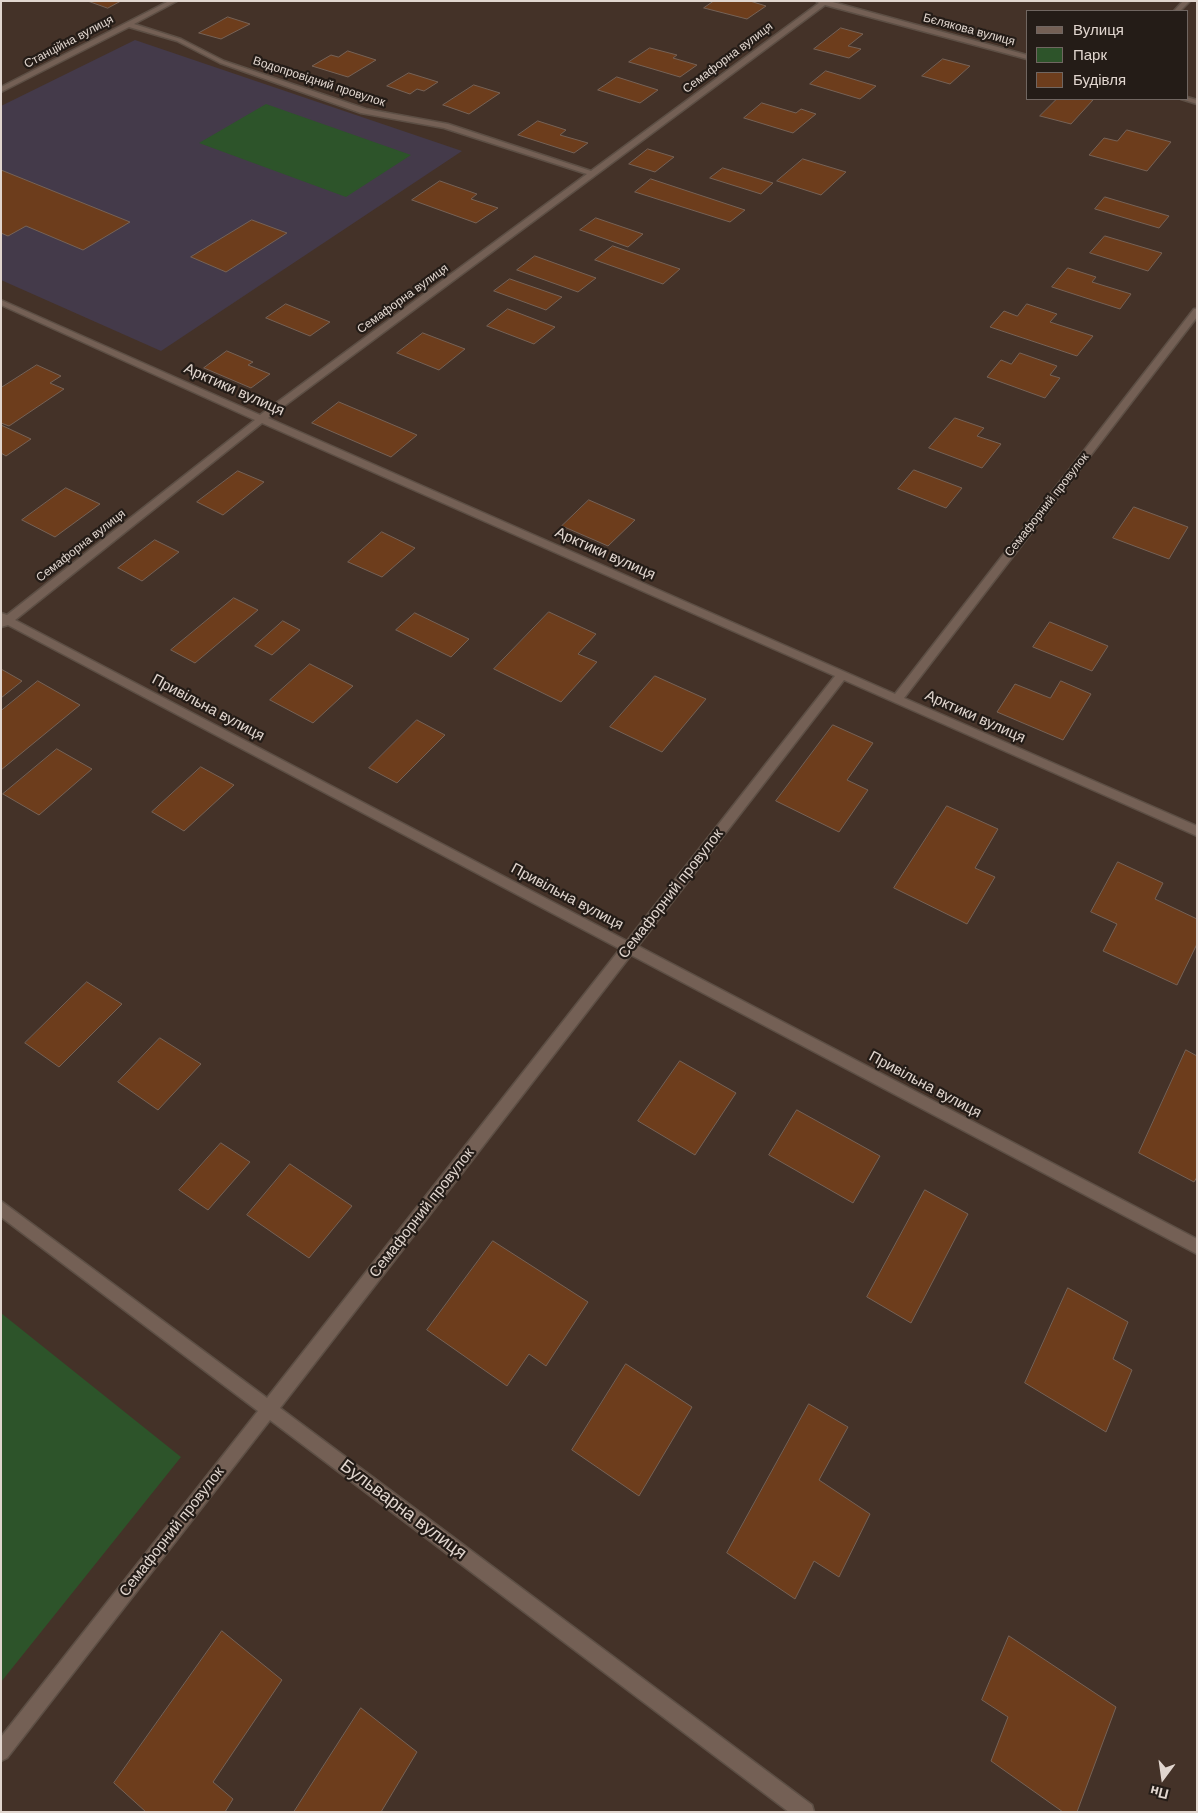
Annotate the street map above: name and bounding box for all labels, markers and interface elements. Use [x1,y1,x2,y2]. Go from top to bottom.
legend [1026,10,1188,100]
street label: Бєлякова вулиця [921,11,1017,49]
street label: Станційна вулиця [22,12,116,72]
street label: Семафорна вулиця [680,19,776,97]
text: Вулиця [1073,21,1124,38]
text: Парк [1073,46,1107,63]
street label: Водопровідний провулок [251,54,387,110]
text: Будівля [1073,71,1126,88]
street label: Семафорна вулиця [355,261,451,337]
street label: Арктики вулиця [181,360,287,420]
street label: Семафорний провулок [1002,450,1092,560]
street label: Семафорна вулиця [34,507,128,585]
street label: Арктики вулиця [552,524,658,584]
street label: Привільна вулиця [149,671,267,745]
street label: Арктики вулиця [922,687,1028,747]
street label: Семафорний провулок [615,826,727,962]
street label: Привільна вулиця [508,860,626,934]
street label: Привільна вулиця [866,1048,984,1122]
street label: Семафорний провулок [366,1145,478,1281]
street label: Бульварна вулиця [336,1455,470,1565]
street label: Семафорний провулок [116,1464,228,1600]
north arrow [1138,1753,1188,1803]
text: Пн [1148,1783,1170,1803]

